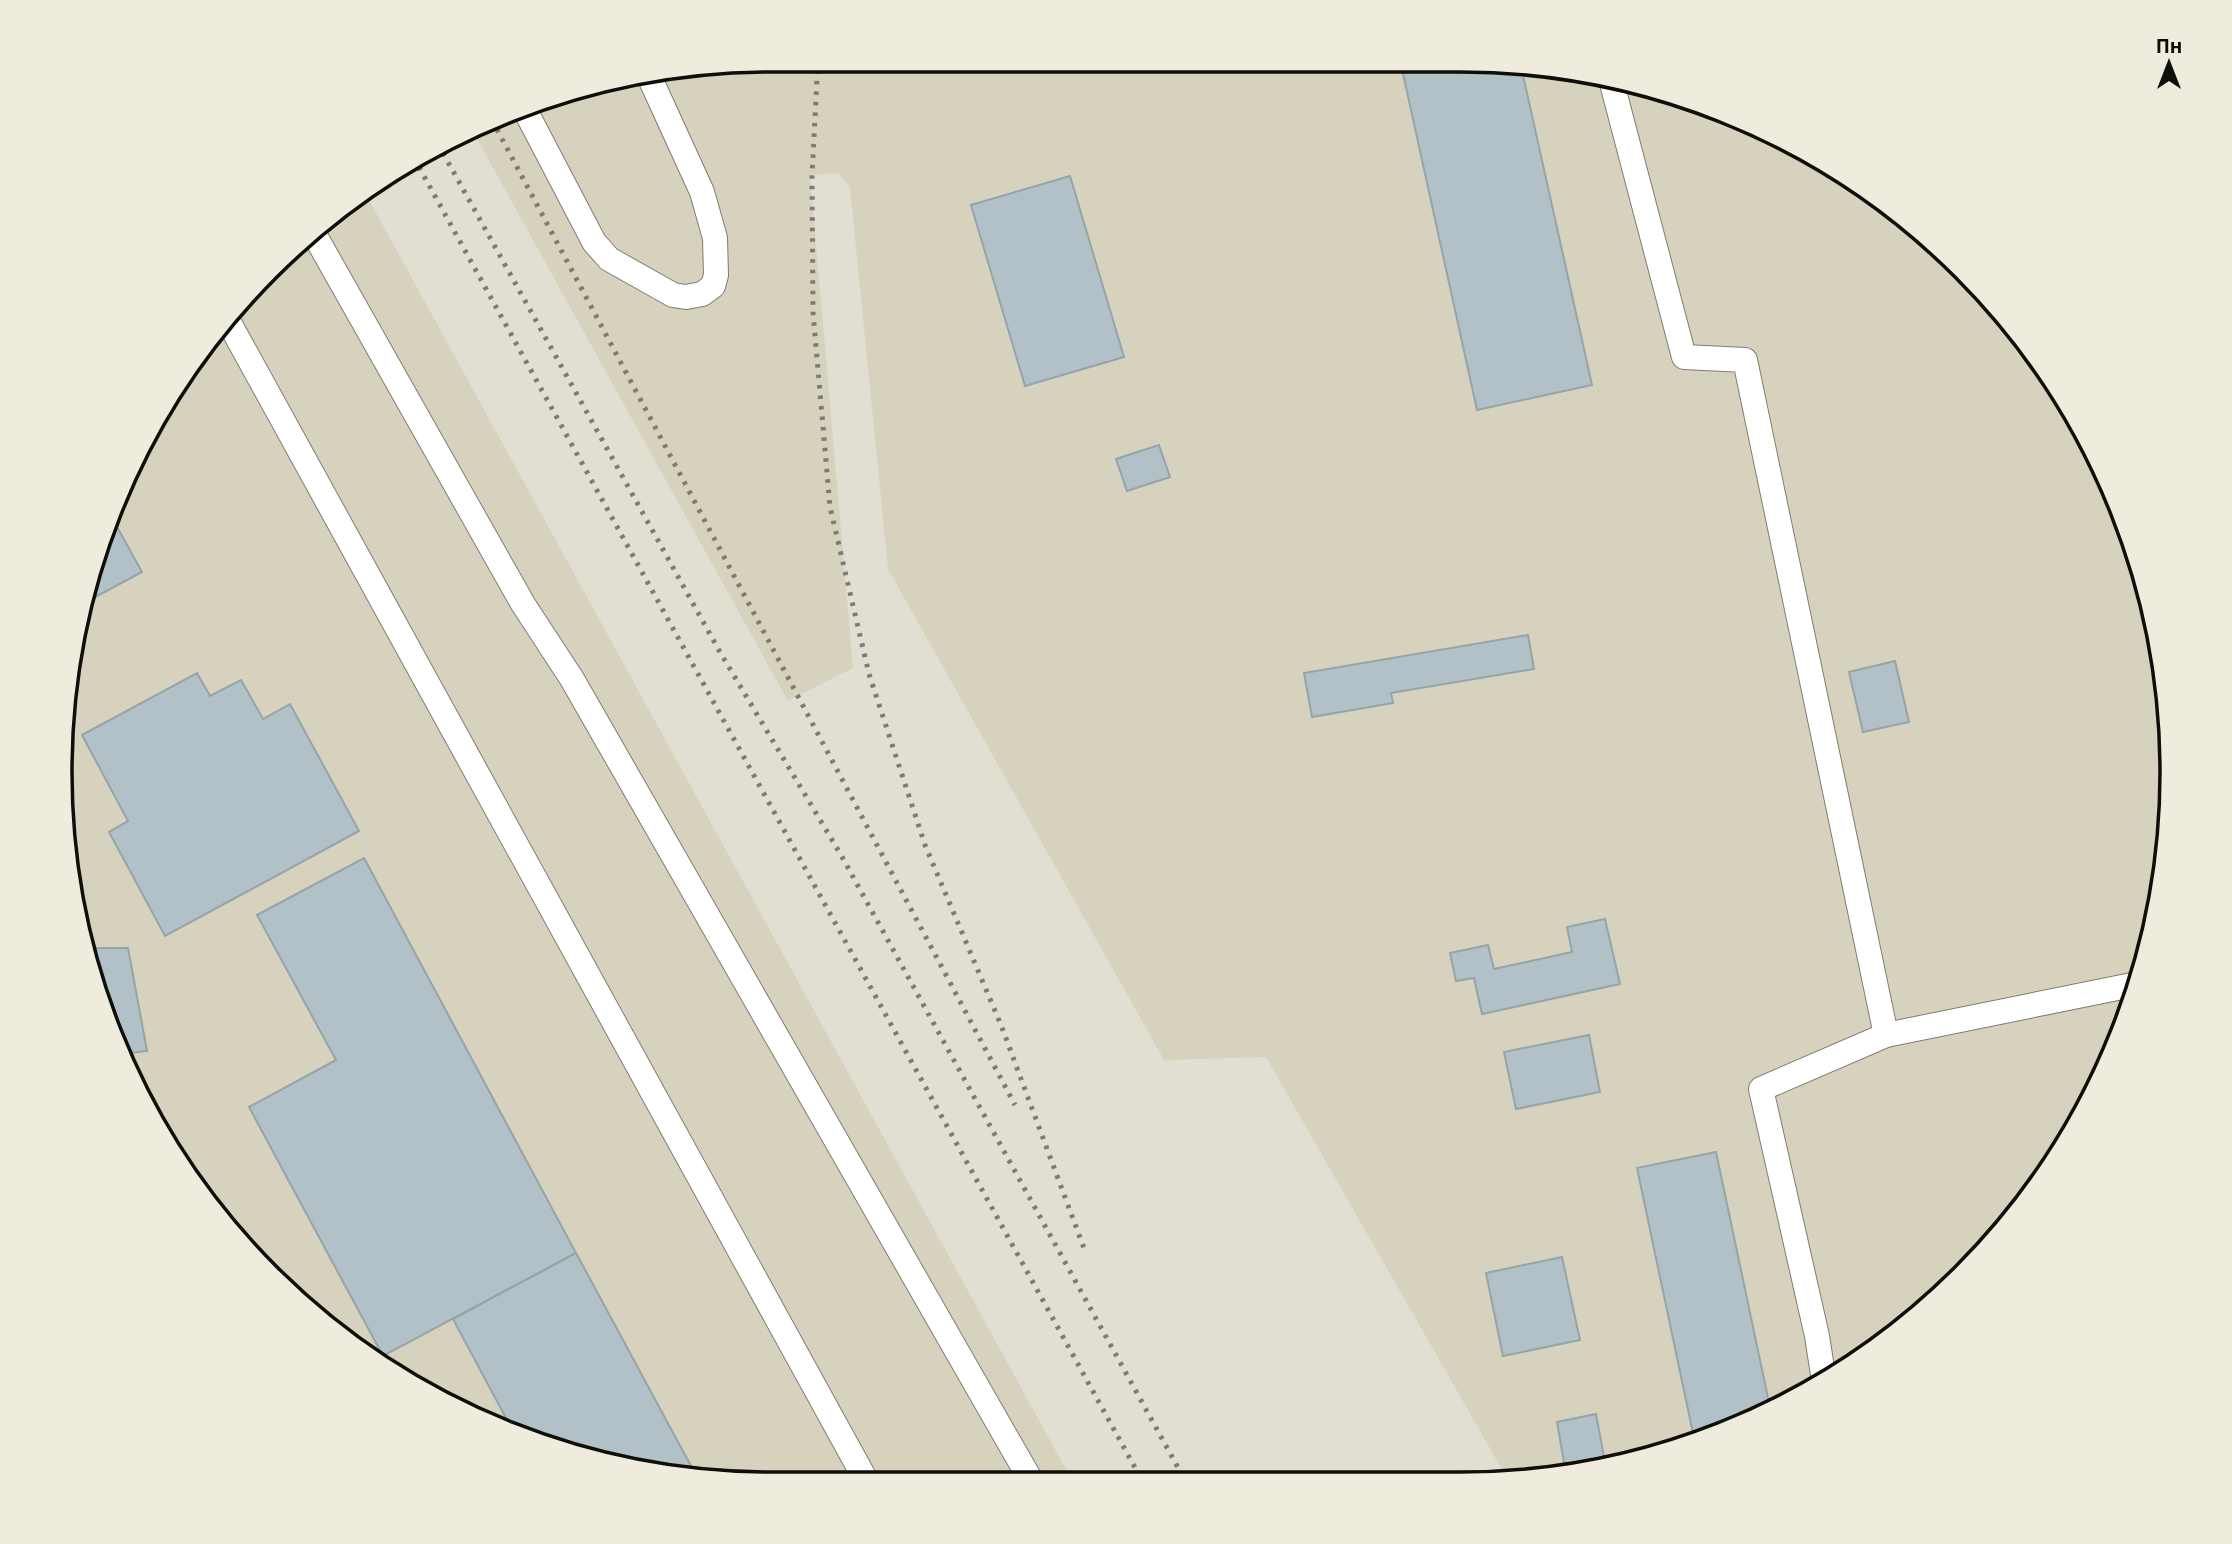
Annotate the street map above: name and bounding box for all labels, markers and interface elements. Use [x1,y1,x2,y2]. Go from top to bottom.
north arrow [2134,28,2204,98]
text: Пн [2156,33,2182,59]

